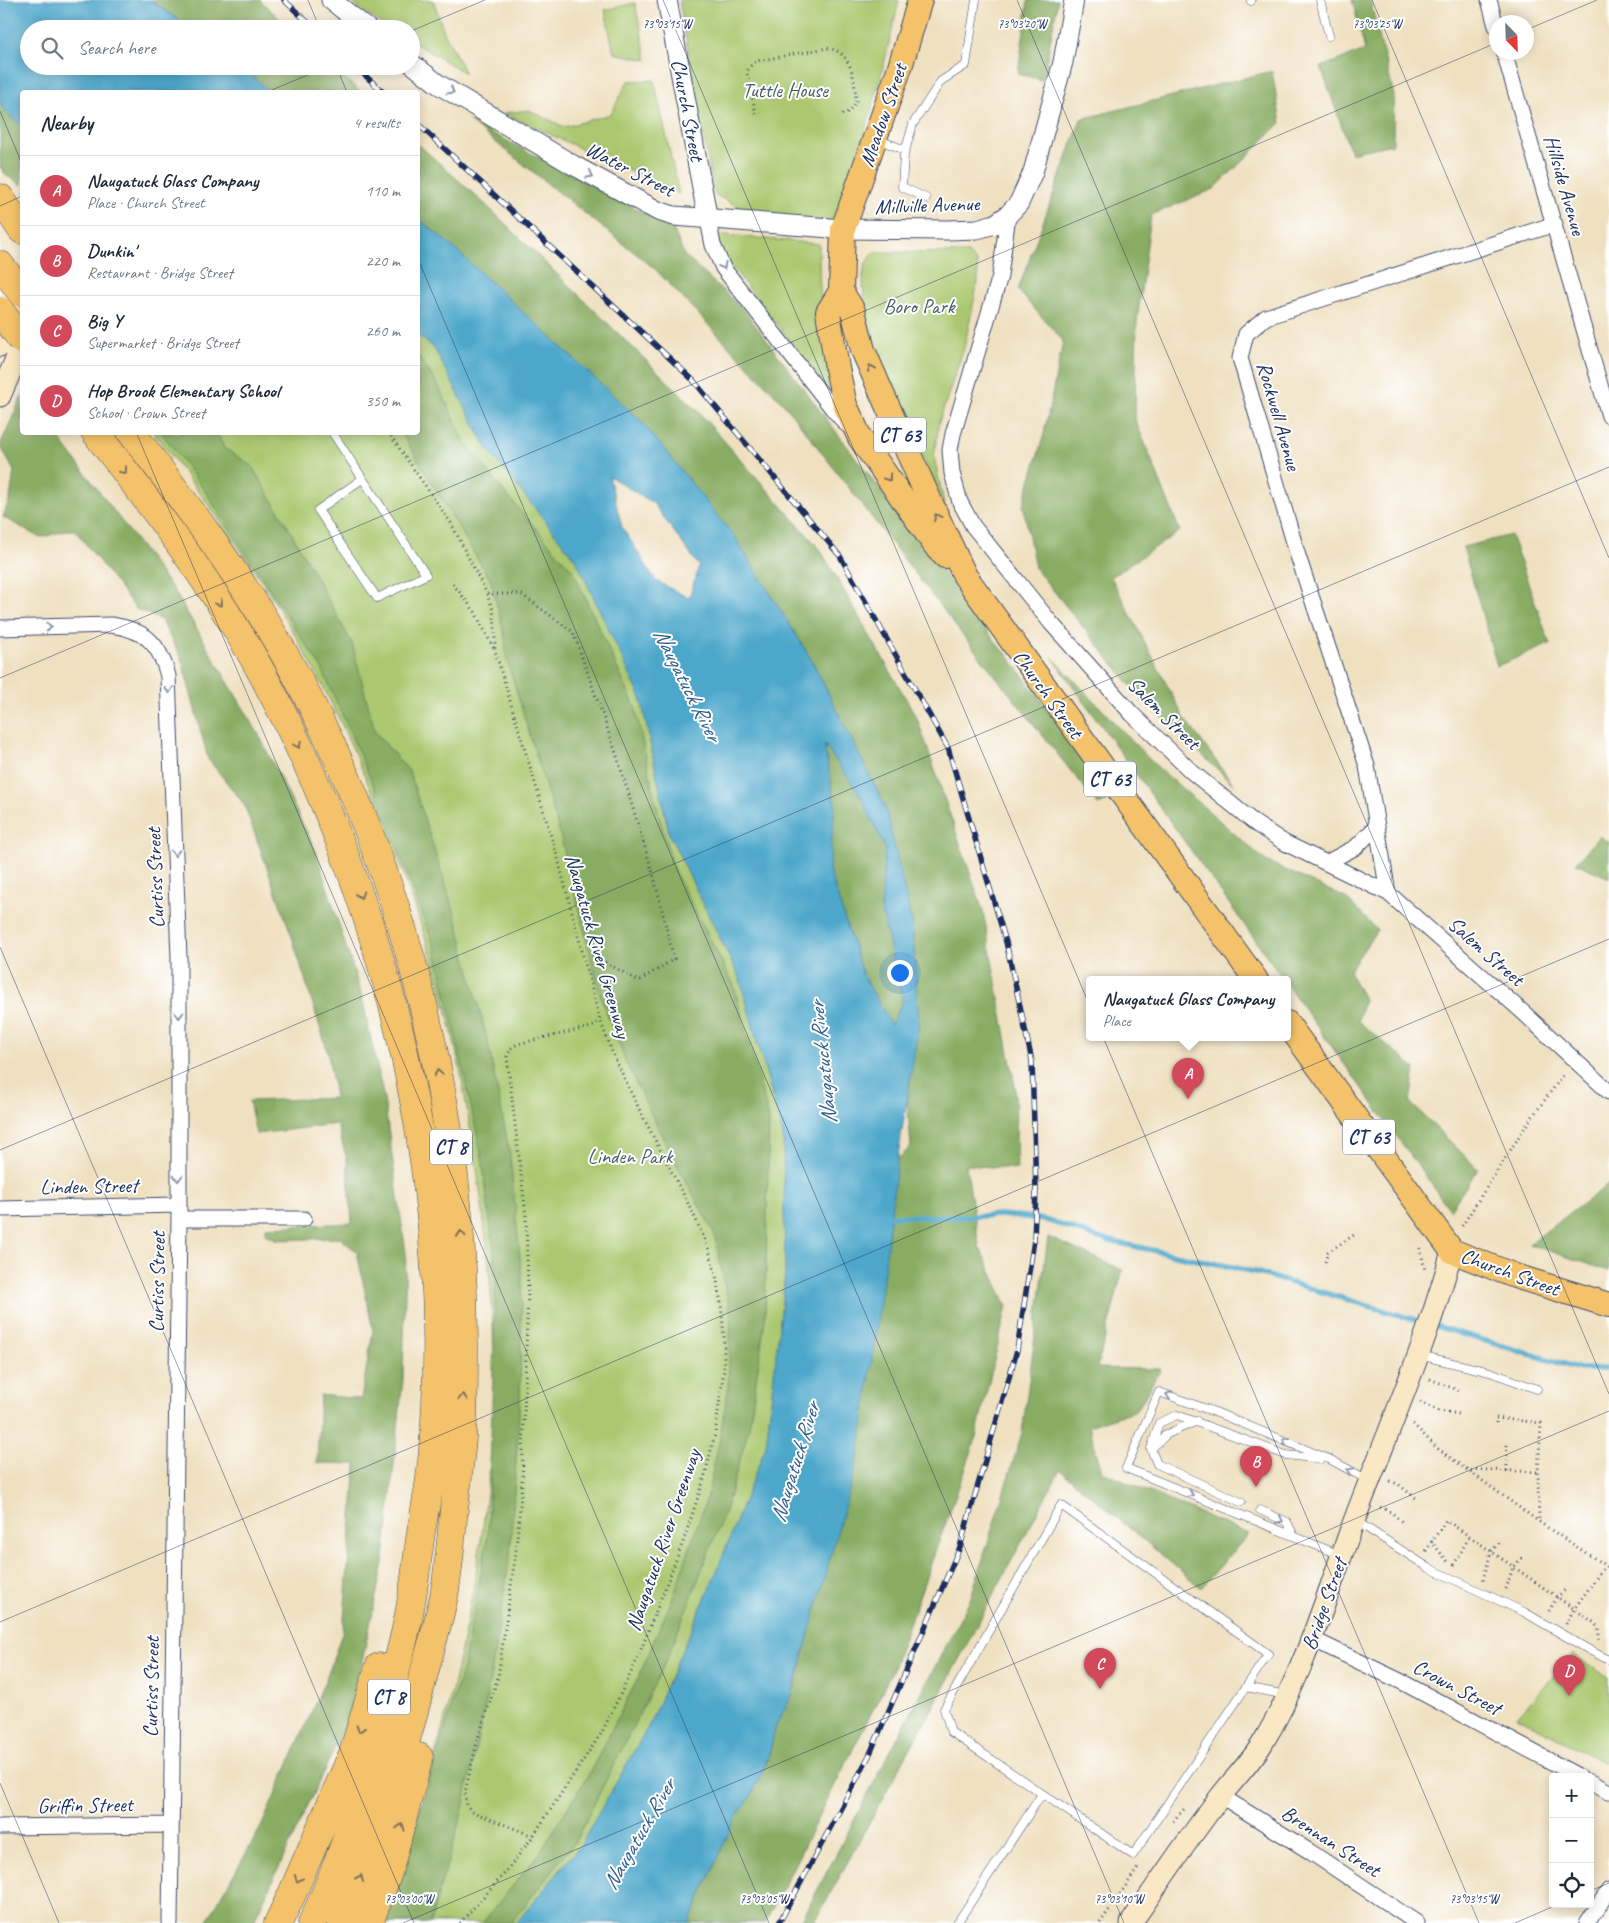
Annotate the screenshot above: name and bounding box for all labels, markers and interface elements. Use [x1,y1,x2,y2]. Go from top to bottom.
north arrow [1489,15,1534,60]
text: 73°03'15"W [643,16,694,32]
text: 73°03'20"W [998,16,1049,32]
text: 73°03'25"W [1353,16,1404,32]
search box [20,20,420,75]
icon: search [38,34,66,62]
text: Search here [78,36,155,60]
street label: Church Street [665,57,711,165]
street label: Meadow Street [853,58,913,170]
park label: Tuttle House [742,77,829,103]
one-way arrow [445,85,454,95]
text: Nearby [40,110,93,136]
text: 4 results [353,113,400,133]
street label: Hillside Avenue [1538,132,1592,239]
street label: Water Street [581,136,681,203]
one-way arrow [585,168,594,178]
text: Naugatuck Glass Company [87,169,259,193]
text: A [52,181,60,201]
text: 110 m [366,181,400,201]
street label: Millville Avenue [874,190,981,220]
text: Place · Church Street [87,193,204,213]
text: Dunkin' [87,239,136,263]
text: B [52,251,60,271]
text: 220 m [366,251,400,271]
one-way arrow [717,260,727,269]
text: Restaurant · Bridge Street [87,263,233,283]
park label: Boro Park [883,293,956,319]
text: Big Y [87,309,122,333]
text: C [52,321,60,341]
text: 260 m [366,321,400,341]
text: Supermarket · Bridge Street [87,333,239,353]
street label: Rockwell Avenue [1251,359,1307,474]
one-way arrow [866,364,877,373]
text: Hop Brook Elementary School [87,379,279,403]
text: D [51,391,61,411]
text: 350 m [366,391,400,411]
text: School · Crown Street [87,403,205,423]
road number: CT 63 [874,418,926,452]
one-way arrow [119,465,127,474]
one-way arrow [882,472,891,482]
one-way arrow [933,513,943,522]
one-way arrow [213,597,222,607]
one-way arrow [45,622,53,632]
water label: Naugatuck River [647,623,729,749]
street label: Church Street [1007,645,1090,745]
street label: Salem Street [1122,671,1207,756]
one-way arrow [164,687,175,695]
one-way arrow [292,740,303,749]
road number: CT 63 [1084,762,1136,796]
street label: Curtiss Street [140,825,170,929]
one-way arrow [170,850,180,857]
street label: Naugatuck River Greenway [559,851,637,1043]
one-way arrow [355,890,365,899]
street label: Salem Street [1442,911,1531,993]
your location [887,960,913,986]
popup [1086,976,1291,1041]
text: Naugatuck Glass Company [1103,987,1274,1011]
water label: Naugatuck River [802,996,843,1126]
text: Place [1103,1011,1131,1031]
one-way arrow [174,1012,184,1019]
pin: A [1172,1058,1204,1099]
one-way arrow [434,1069,444,1078]
road number: CT 63 [1343,1120,1395,1154]
road number: CT 8 [430,1130,472,1164]
park label: Linden Park [588,1143,674,1169]
street label: Linden Street [40,1172,141,1200]
one-way arrow [173,1174,183,1182]
street label: Curtiss Street [143,1229,171,1333]
one-way arrow [455,1230,466,1238]
street label: Church Street [1457,1242,1565,1303]
one-way arrow [1166,1391,1174,1401]
one-way arrow [458,1392,469,1400]
water label: Naugatuck River [764,1395,828,1525]
one-way arrow [1282,1437,1291,1448]
street label: Naugatuck River Greenway [620,1444,707,1634]
pin: B [1240,1446,1272,1487]
one-way arrow [1347,1467,1356,1477]
one-way arrow [1185,1488,1194,1498]
one-way arrow [1275,1514,1284,1524]
street label: Bridge Street [1295,1552,1354,1653]
street label: Curtiss Street [137,1634,165,1738]
pin: C [1084,1648,1116,1689]
street label: Crown Street [1409,1653,1508,1722]
pin: D [1553,1655,1585,1696]
road number: CT 8 [368,1680,410,1714]
one-way arrow [355,1724,365,1733]
water label: Naugatuck River [596,1771,684,1895]
map controls [1549,1773,1594,1908]
button: + [1549,1773,1594,1818]
street label: Griffin Street [37,1791,135,1819]
street label: Brennan Street [1277,1799,1387,1884]
button: − [1549,1818,1594,1863]
one-way arrow [395,1823,405,1832]
button: locate [1549,1863,1594,1908]
one-way arrow [294,1874,305,1883]
one-way arrow [353,1874,364,1883]
text: 73°03'00"W [385,1891,436,1907]
text: 73°03'05"W [740,1891,791,1907]
text: 73°03'10"W [1095,1891,1146,1907]
text: 73°03'15"W [1450,1891,1501,1907]

